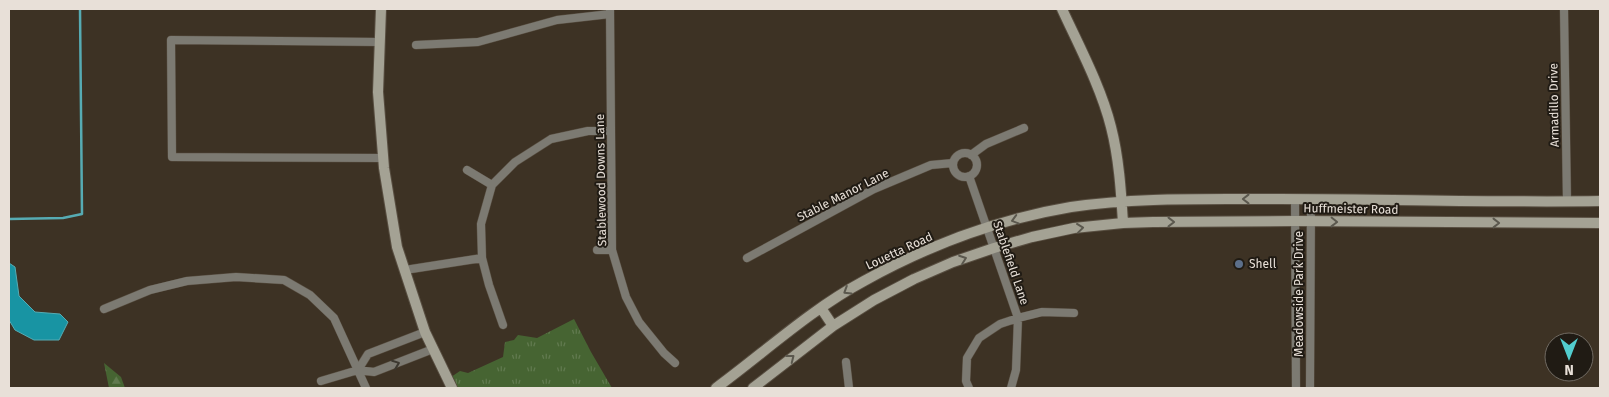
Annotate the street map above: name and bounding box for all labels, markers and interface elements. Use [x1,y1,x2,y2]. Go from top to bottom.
street label: Armadillo Drive [1546,63,1562,147]
street label: Stablewood Downs Lane [593,114,609,246]
street label: Stable Manor Lane [795,166,891,224]
one-way arrow [1242,194,1250,204]
street label: Huffmeister Road [1303,201,1399,217]
one-way arrow [1010,214,1019,225]
one-way arrow [1168,216,1176,227]
one-way arrow [1330,216,1338,227]
one-way arrow [1493,218,1501,228]
street label: Stablefield Lane [990,219,1032,307]
one-way arrow [1077,223,1085,234]
street label: Louetta Road [863,229,935,273]
street label: Meadowside Park Drive [1292,231,1306,357]
one-way arrow [958,255,966,265]
place label: Shell [1249,257,1277,271]
marker: Shell [1233,258,1245,270]
one-way arrow [844,285,853,294]
north arrow [1544,332,1594,382]
one-way arrow [785,355,794,363]
one-way arrow [391,359,400,370]
text: N [1564,361,1574,378]

